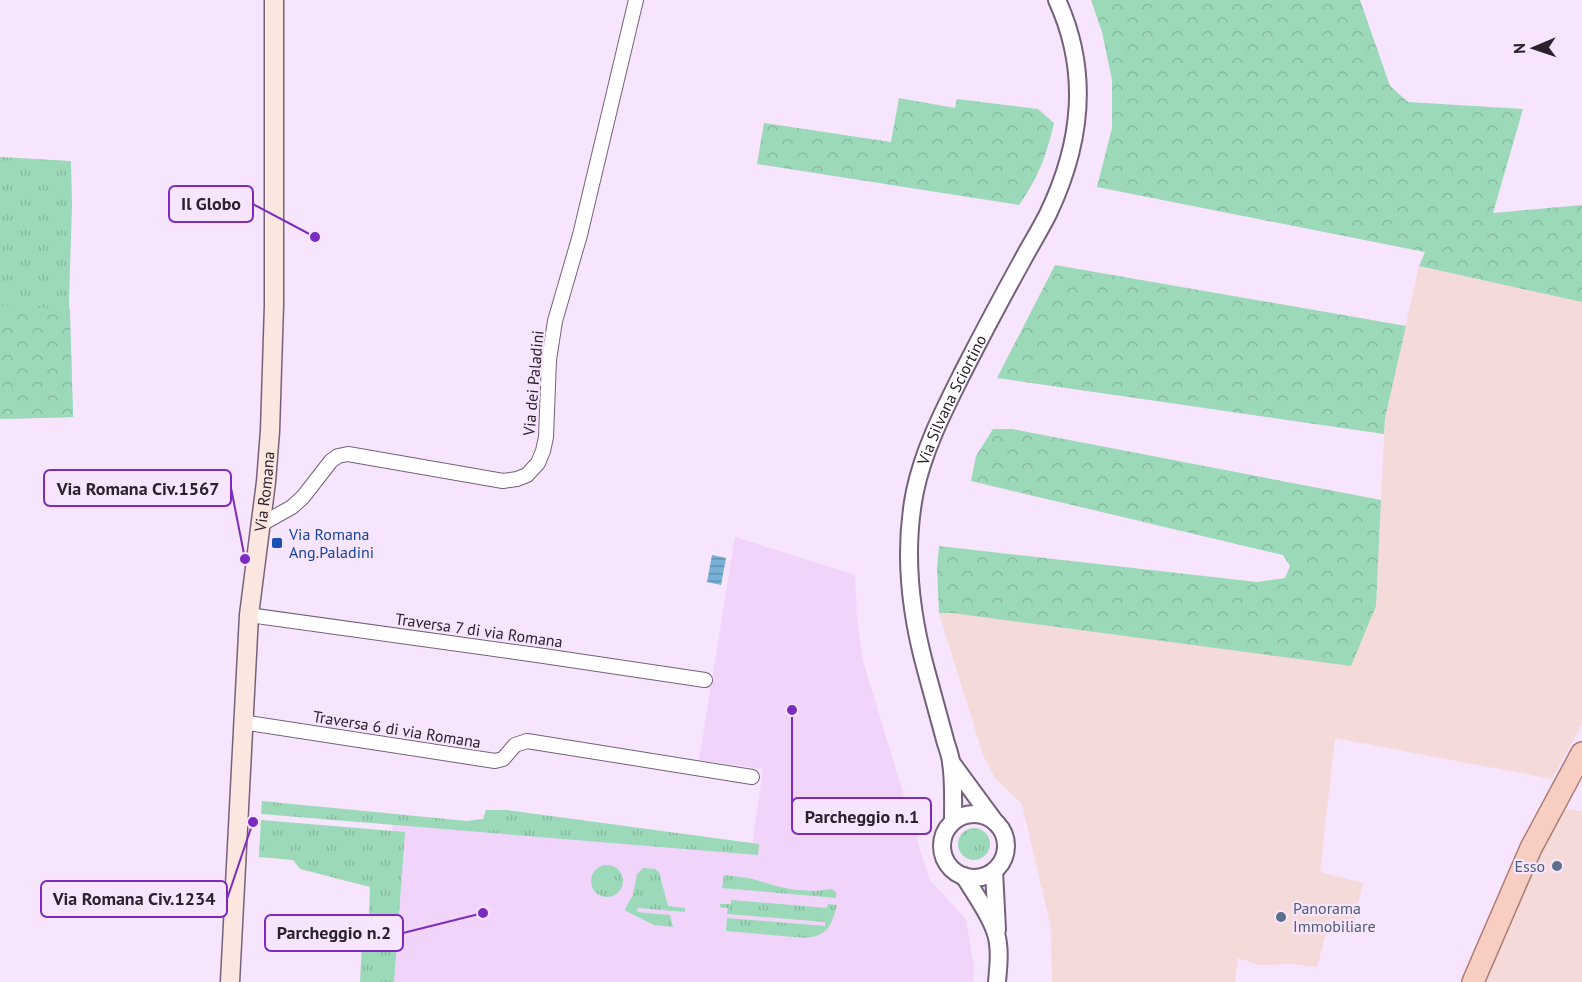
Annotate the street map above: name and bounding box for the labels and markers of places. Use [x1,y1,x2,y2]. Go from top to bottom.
callout: Il Globo [169,186,253,222]
callout: Via Romana Civ.1567 [44,470,231,506]
place label: Via Romana Ang.Paladini [288,524,374,562]
marker: Via Romana Ang.Paladini [270,536,284,550]
callout: Parcheggio n.1 [792,798,931,834]
place label: Esso [1514,856,1545,876]
marker: Esso [1550,859,1564,873]
callout: Via Romana Civ.1234 [41,881,227,917]
place label: Panorama Immobiliare [1293,898,1376,936]
marker: Panorama Immobiliare [1274,910,1288,924]
callout: Parcheggio n.2 [265,915,403,951]

